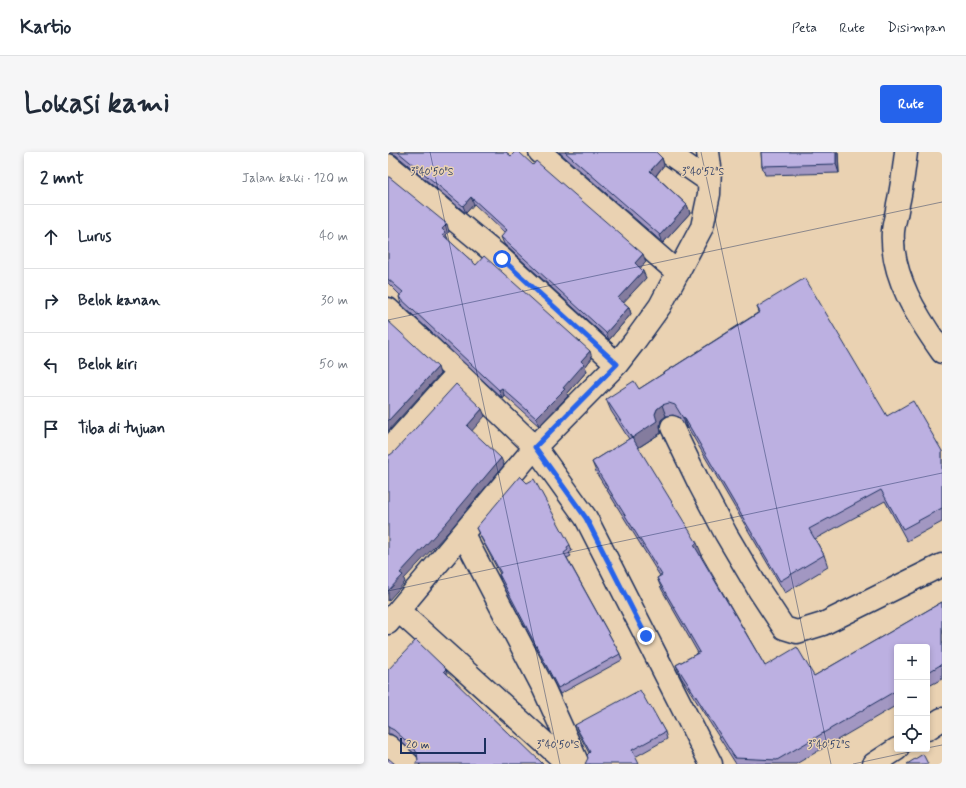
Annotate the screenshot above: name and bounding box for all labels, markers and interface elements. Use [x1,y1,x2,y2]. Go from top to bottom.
text: Kartio [20,15,71,40]
text: Peta [792,19,817,37]
text: Rute [839,19,865,37]
text: Disimpan [887,19,946,37]
button: Rute [880,85,942,123]
text: Lokasi kami [24,86,170,123]
text: 3°40'50"S [411,165,454,179]
text: 3°40'52"S [682,165,724,179]
text: 2 mnt [40,167,84,189]
text: Jalan kaki · 120 m [242,170,348,187]
icon: ahead [40,226,62,248]
text: Lurus [78,227,111,247]
text: 40 m [319,228,348,245]
route start [493,250,511,268]
icon: right [40,290,62,312]
text: Belok kanan [78,291,161,311]
text: 30 m [321,292,348,309]
icon: left [40,354,62,376]
text: Belok kiri [78,355,137,375]
text: 50 m [319,356,348,373]
icon: arrive [40,418,62,440]
text: Tiba di tujuan [78,419,165,439]
route end [637,627,655,645]
map controls [894,644,930,752]
button: + [894,644,930,680]
button: − [894,680,930,716]
button: locate [894,716,930,752]
scale bar [400,736,486,755]
text: 20 m [406,738,429,752]
text: 3°40'50"S [537,738,580,752]
text: 3°40'52"S [808,738,850,752]

